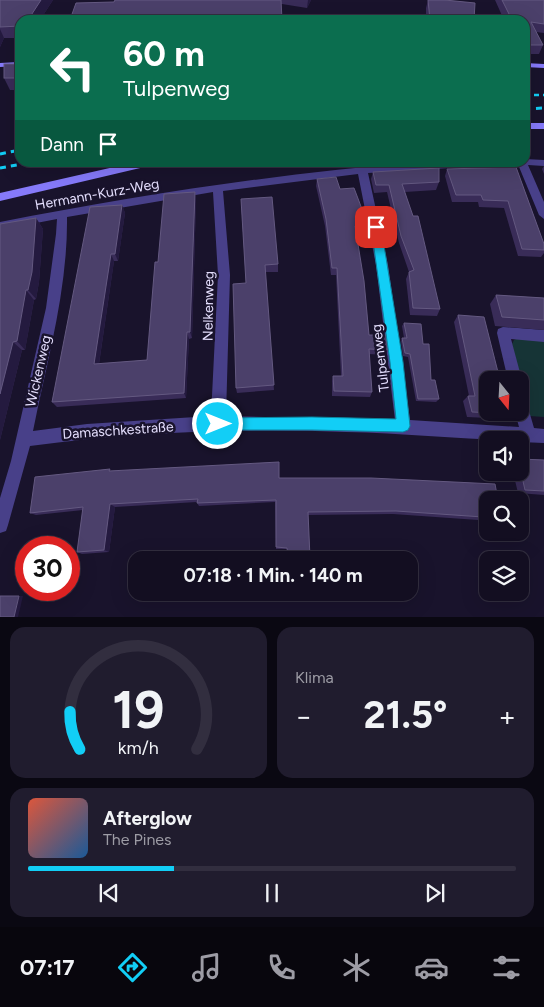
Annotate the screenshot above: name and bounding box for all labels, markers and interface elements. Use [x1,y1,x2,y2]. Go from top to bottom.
text: 60 m [123,33,205,75]
icon: left [40,35,105,100]
text: Tulpenweg [123,75,230,102]
icon: arrive [94,130,122,158]
text: Dann [40,133,84,156]
street label: Hermann-Kurz-Weg [34,175,161,214]
pin [355,206,397,248]
icon: arrive [362,213,390,241]
street label: Nelkenweg [199,271,218,341]
street label: Tulpenweg [368,323,393,393]
street label: Wickenweg [22,334,55,409]
north arrow [479,371,529,421]
map controls [479,371,529,601]
position arrow [191,397,243,449]
street label: Damaschkestraße [62,418,174,443]
button: sound [479,431,529,481]
button: search [479,491,529,541]
speed limit sign: 30 [15,536,80,601]
button: layers [479,551,529,601]
text: 07:18 · 1 Min. · 140 m [184,564,362,587]
text: Klima [295,668,334,687]
text: 19 [112,679,165,741]
text: 21.5° [364,692,447,738]
text: − [295,699,312,733]
text: + [499,699,516,733]
text: km/h [118,737,159,758]
text: Afterglow [103,807,192,830]
text: The Pines [103,830,172,849]
icon: previous [95,879,123,907]
icon: pause [258,879,286,907]
icon: next [421,879,449,907]
icon: directions [115,950,150,985]
icon: music [189,950,224,985]
icon: phone [264,950,299,985]
icon: climate [339,950,374,985]
icon: car [414,950,449,985]
icon: filters [489,950,524,985]
text: 07:17 [20,954,75,981]

